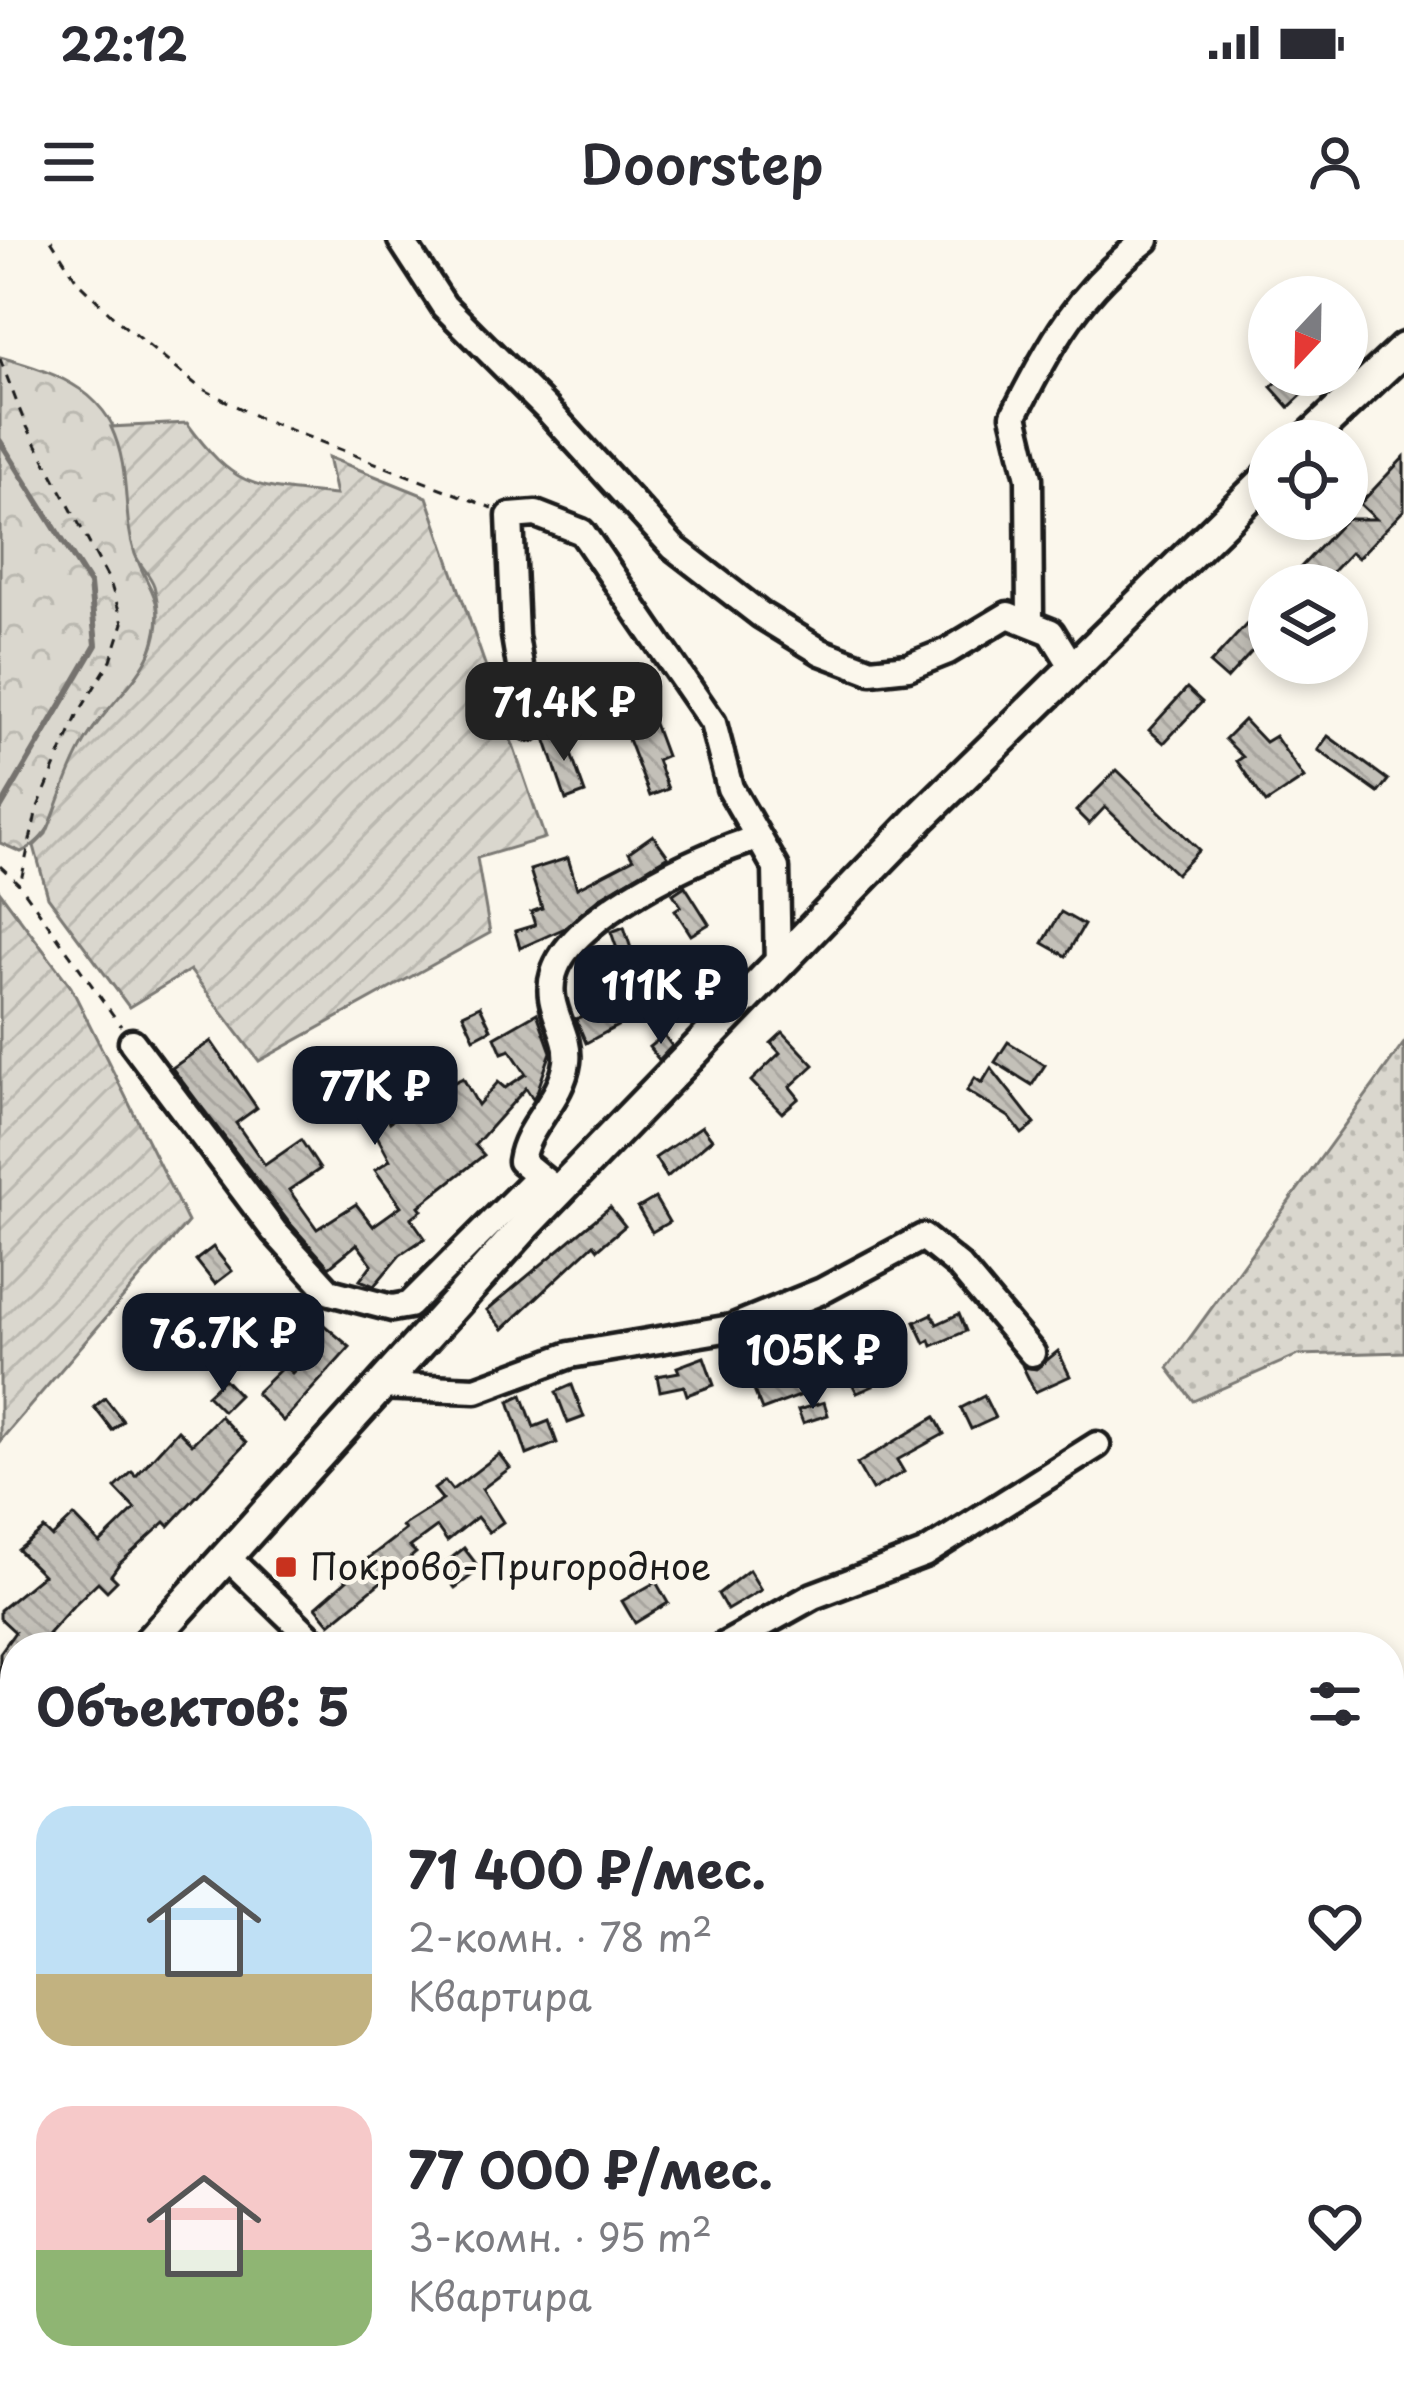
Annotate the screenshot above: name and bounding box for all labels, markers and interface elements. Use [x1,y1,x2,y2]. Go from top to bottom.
text: 22:12 [60,8,188,76]
text: Doorstep [580,122,824,203]
icon: menu [36,129,102,195]
icon: person [1302,129,1368,195]
north arrow [1248,276,1368,396]
map controls [1248,276,1368,684]
button: locate [1248,420,1368,540]
button: layers [1248,564,1368,684]
pin: 71.4K ₽ [453,662,675,764]
text: 71.4K ₽ [492,671,636,730]
pin: 111K ₽ [563,945,759,1047]
text: 111K ₽ [601,954,721,1013]
pin: 77K ₽ [291,1046,459,1148]
text: 77K ₽ [320,1055,430,1114]
pin: 76.7K ₽ [112,1293,334,1395]
text: 76.7K ₽ [149,1302,297,1361]
pin: 105K ₽ [715,1310,911,1412]
text: 105K ₽ [745,1319,881,1378]
place label: Покрово-Пригородное [310,1538,711,1592]
marker: Покрово-Пригородное [273,1554,299,1580]
text: Объектов: 5 [36,1666,350,1743]
icon: filters [1302,1671,1368,1737]
text: 71 400 ₽/мес. [408,1829,766,1906]
icon: home [132,1854,276,1998]
icon: heart [1302,1893,1368,1959]
text: 2-комн. · 78 m² [408,1906,713,1965]
text: Квартира [408,1965,592,2024]
text: 77 000 ₽/мес. [408,2129,773,2206]
icon: home [132,2154,276,2298]
icon: heart [1302,2193,1368,2259]
text: 3-комн. · 95 m² [408,2206,712,2265]
text: Квартира [408,2265,592,2324]

